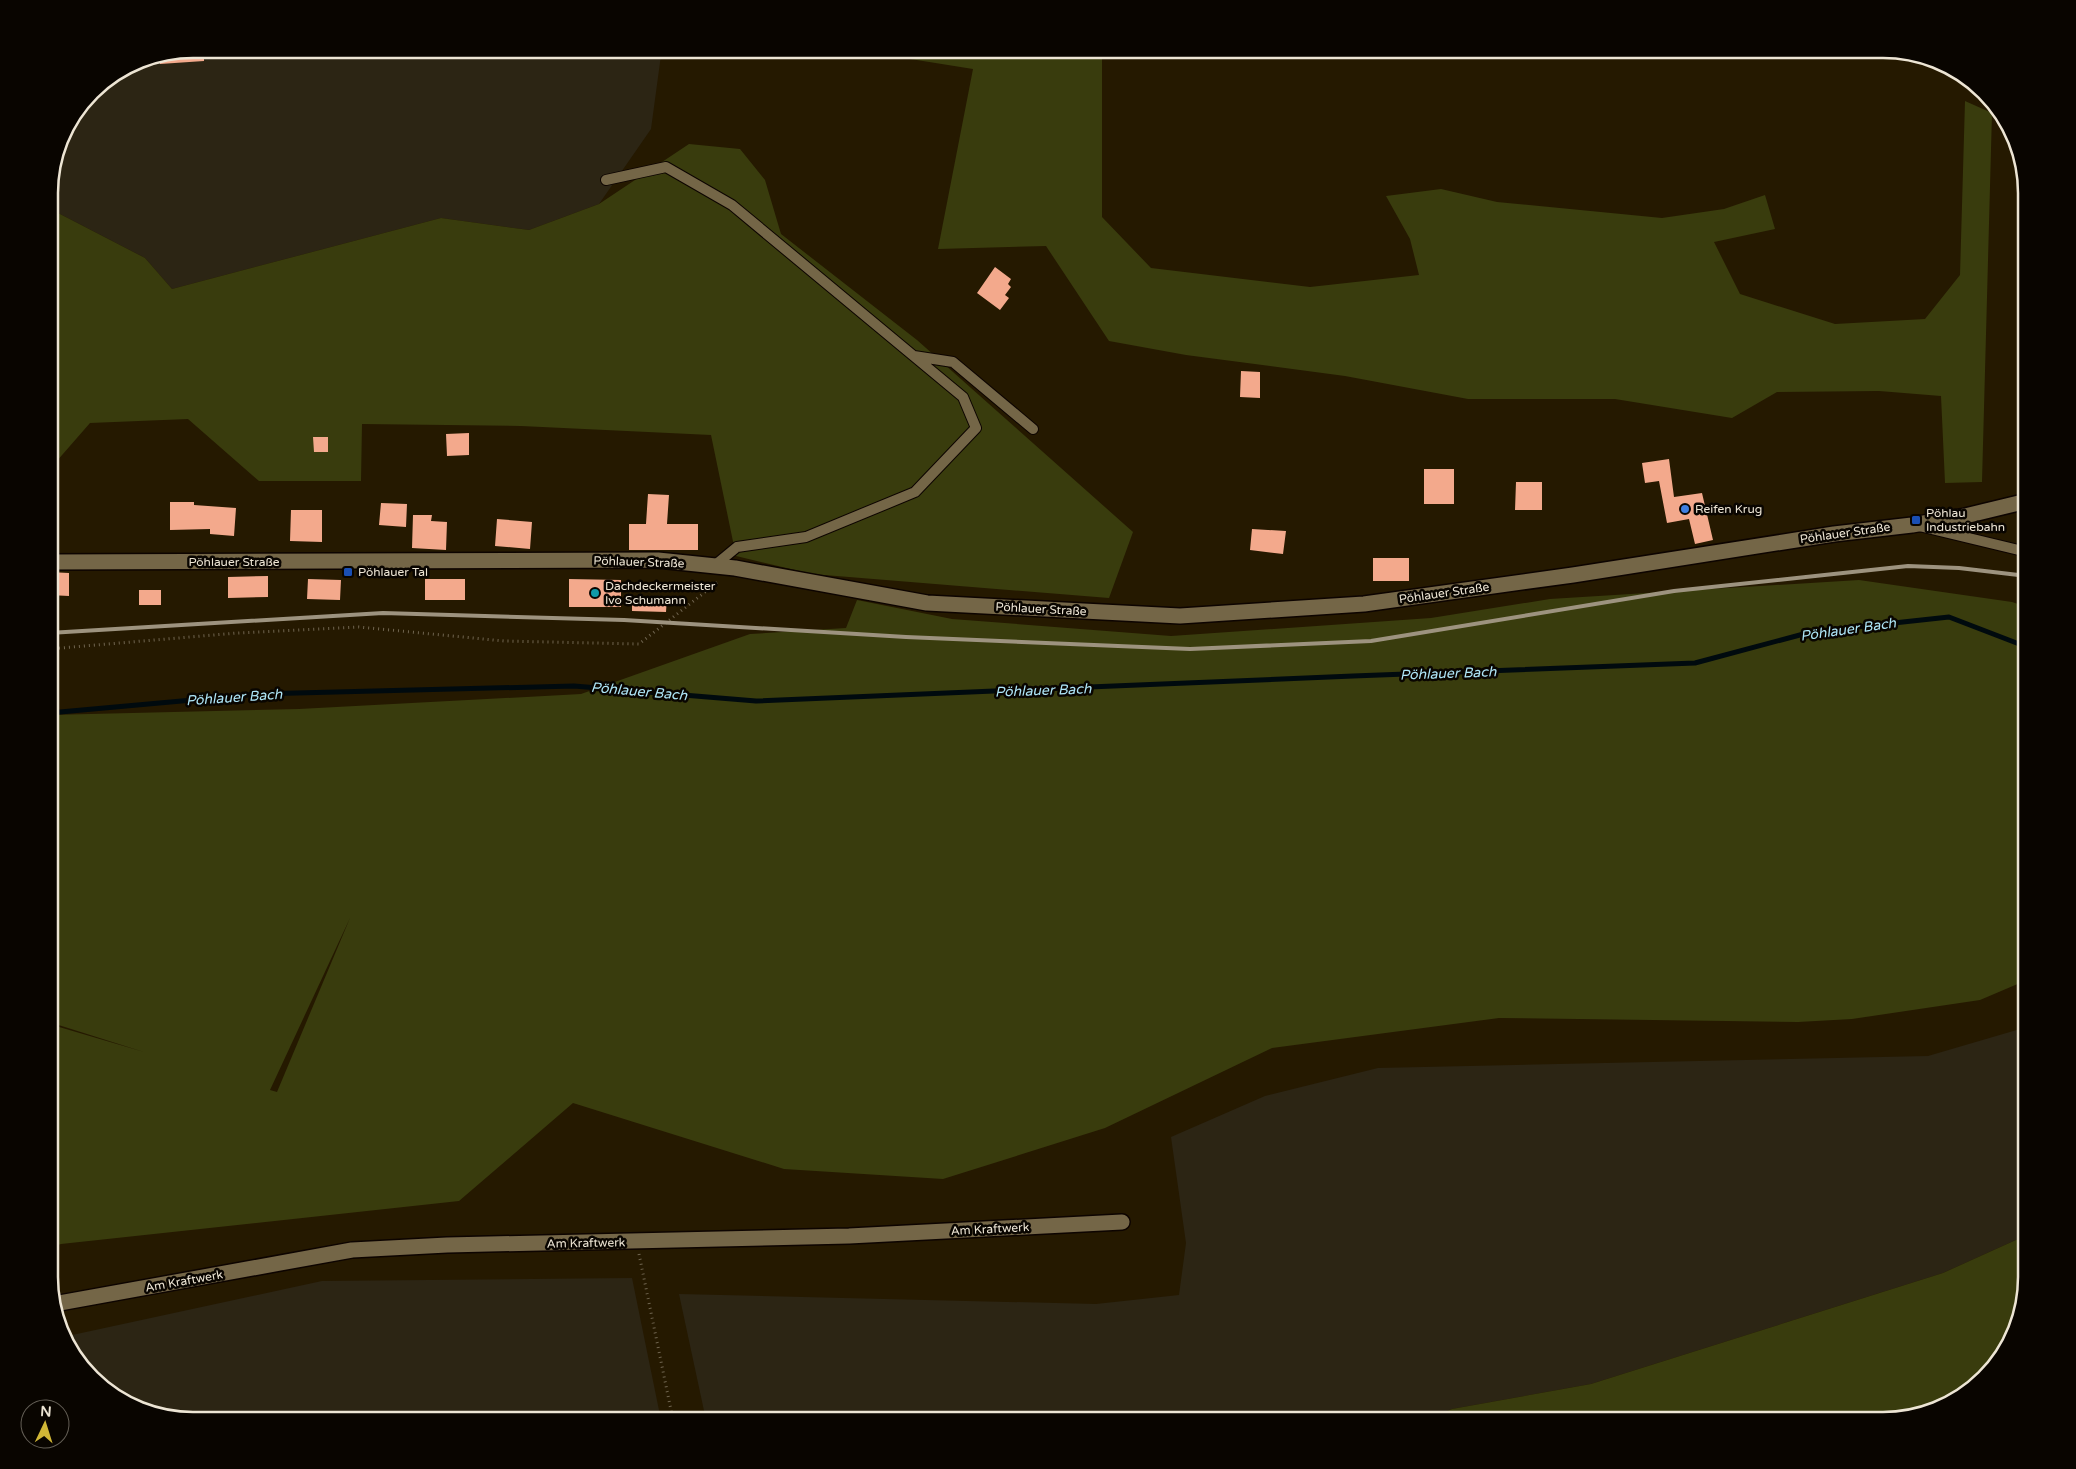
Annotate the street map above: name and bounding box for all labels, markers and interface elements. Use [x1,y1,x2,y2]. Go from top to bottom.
place label: Reifen Krug [1695,502,1762,516]
marker: Reifen Krug [1679,503,1691,515]
place label: Pöhlau Industriebahn [1926,506,2005,534]
marker: Pöhlau Industriebahn [1910,514,1922,526]
street label: Pöhlauer Straße [1799,520,1891,546]
street label: Pöhlauer Straße [593,553,685,571]
street label: Pöhlauer Straße [188,555,280,569]
place label: Pöhlauer Tal [358,565,428,579]
marker: Pöhlauer Tal [342,566,354,578]
place label: Dachdeckermeister Ivo Schumann [605,579,716,607]
street label: Pöhlauer Straße [1398,580,1490,606]
marker: Dachdeckermeister Ivo Schumann [589,587,601,599]
street label: Pöhlauer Straße [995,600,1087,618]
water label: Pöhlauer Bach [1799,614,1898,645]
water label: Pöhlauer Bach [1399,663,1497,684]
water label: Pöhlauer Bach [590,679,688,704]
water label: Pöhlauer Bach [994,680,1092,701]
water label: Pöhlauer Bach [185,686,283,709]
street label: Am Kraftwerk [950,1220,1030,1238]
street label: Am Kraftwerk [547,1235,626,1251]
street label: Am Kraftwerk [144,1267,224,1295]
north arrow [20,1399,70,1449]
text: N [40,1403,52,1420]

